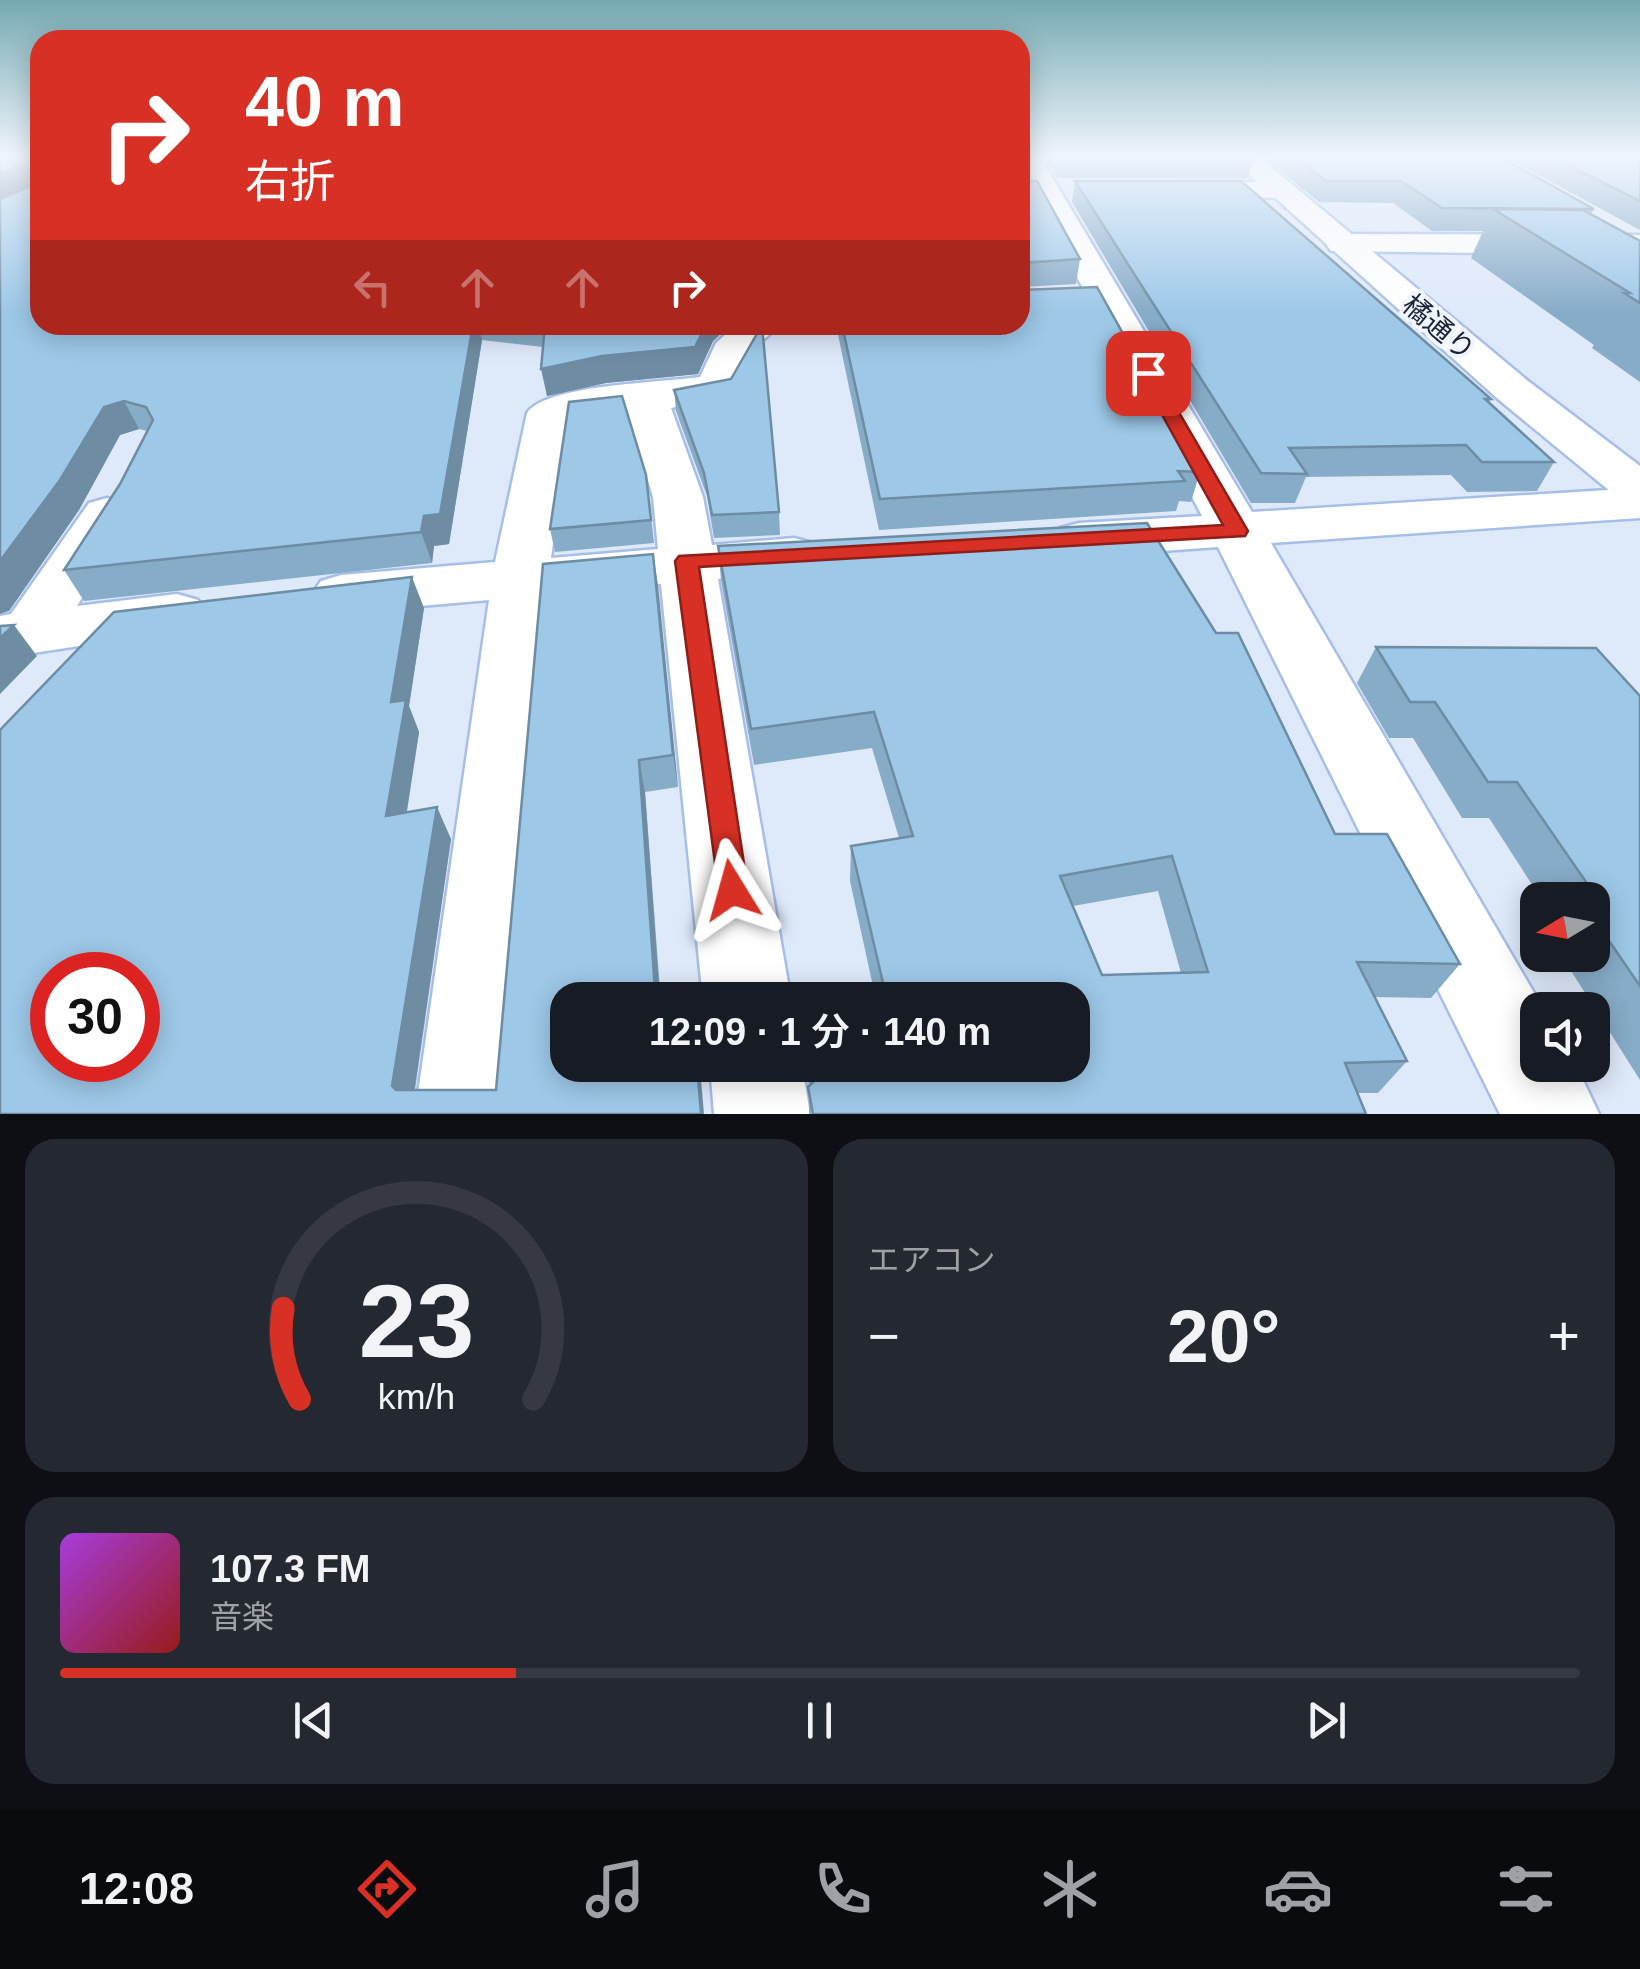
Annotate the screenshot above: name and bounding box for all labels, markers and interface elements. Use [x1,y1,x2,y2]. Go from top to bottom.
text: 40 m [245,63,405,141]
icon: right [80,70,210,200]
text: 右折 [245,156,335,207]
icon: left [345,260,400,315]
icon: ahead [450,260,505,315]
icon: ahead [555,260,610,315]
icon: right [660,260,715,315]
street label: 橘通り [1397,289,1481,366]
pin [1106,331,1191,416]
icon: arrive [1121,346,1176,401]
position arrow [680,838,784,942]
north arrow [1520,882,1610,972]
map controls [1520,882,1610,1082]
speed limit sign: 30 [30,952,160,1082]
button: sound [1520,992,1610,1082]
text: 12:09 · 1 分 · 140 m [649,1011,991,1053]
text: エアコン [868,1242,996,1278]
text: 23 [358,1263,474,1379]
text: 20° [1167,1294,1280,1378]
text: − [868,1305,900,1367]
text: + [1548,1305,1580,1367]
text: km/h [378,1377,455,1417]
text: 107.3 FM [210,1548,371,1590]
text: 音楽 [210,1599,274,1635]
icon: previous [286,1693,341,1748]
icon: pause [792,1693,847,1748]
icon: next [1299,1693,1354,1748]
icon: directions [352,1854,422,1924]
icon: music [580,1854,650,1924]
icon: phone [808,1854,878,1924]
icon: climate [1035,1854,1105,1924]
icon: car [1263,1854,1333,1924]
icon: filters [1491,1854,1561,1924]
text: 12:08 [79,1863,194,1914]

